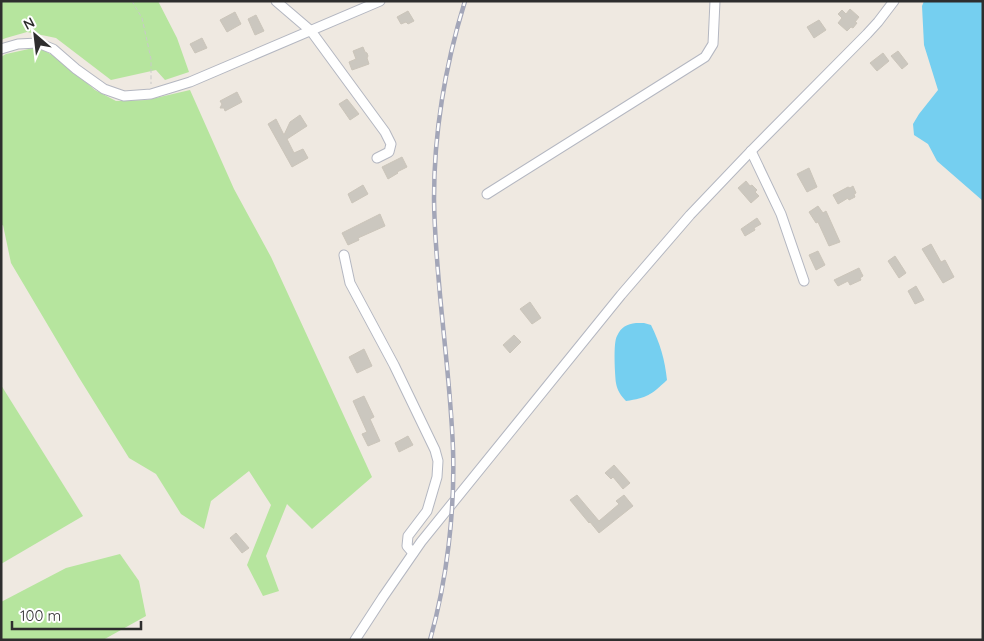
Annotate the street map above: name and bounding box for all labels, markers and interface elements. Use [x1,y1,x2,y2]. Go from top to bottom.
north arrow [10,10,60,60]
text: N [20,13,38,34]
scale bar [12,598,141,630]
text: 100 m [20,606,61,625]

